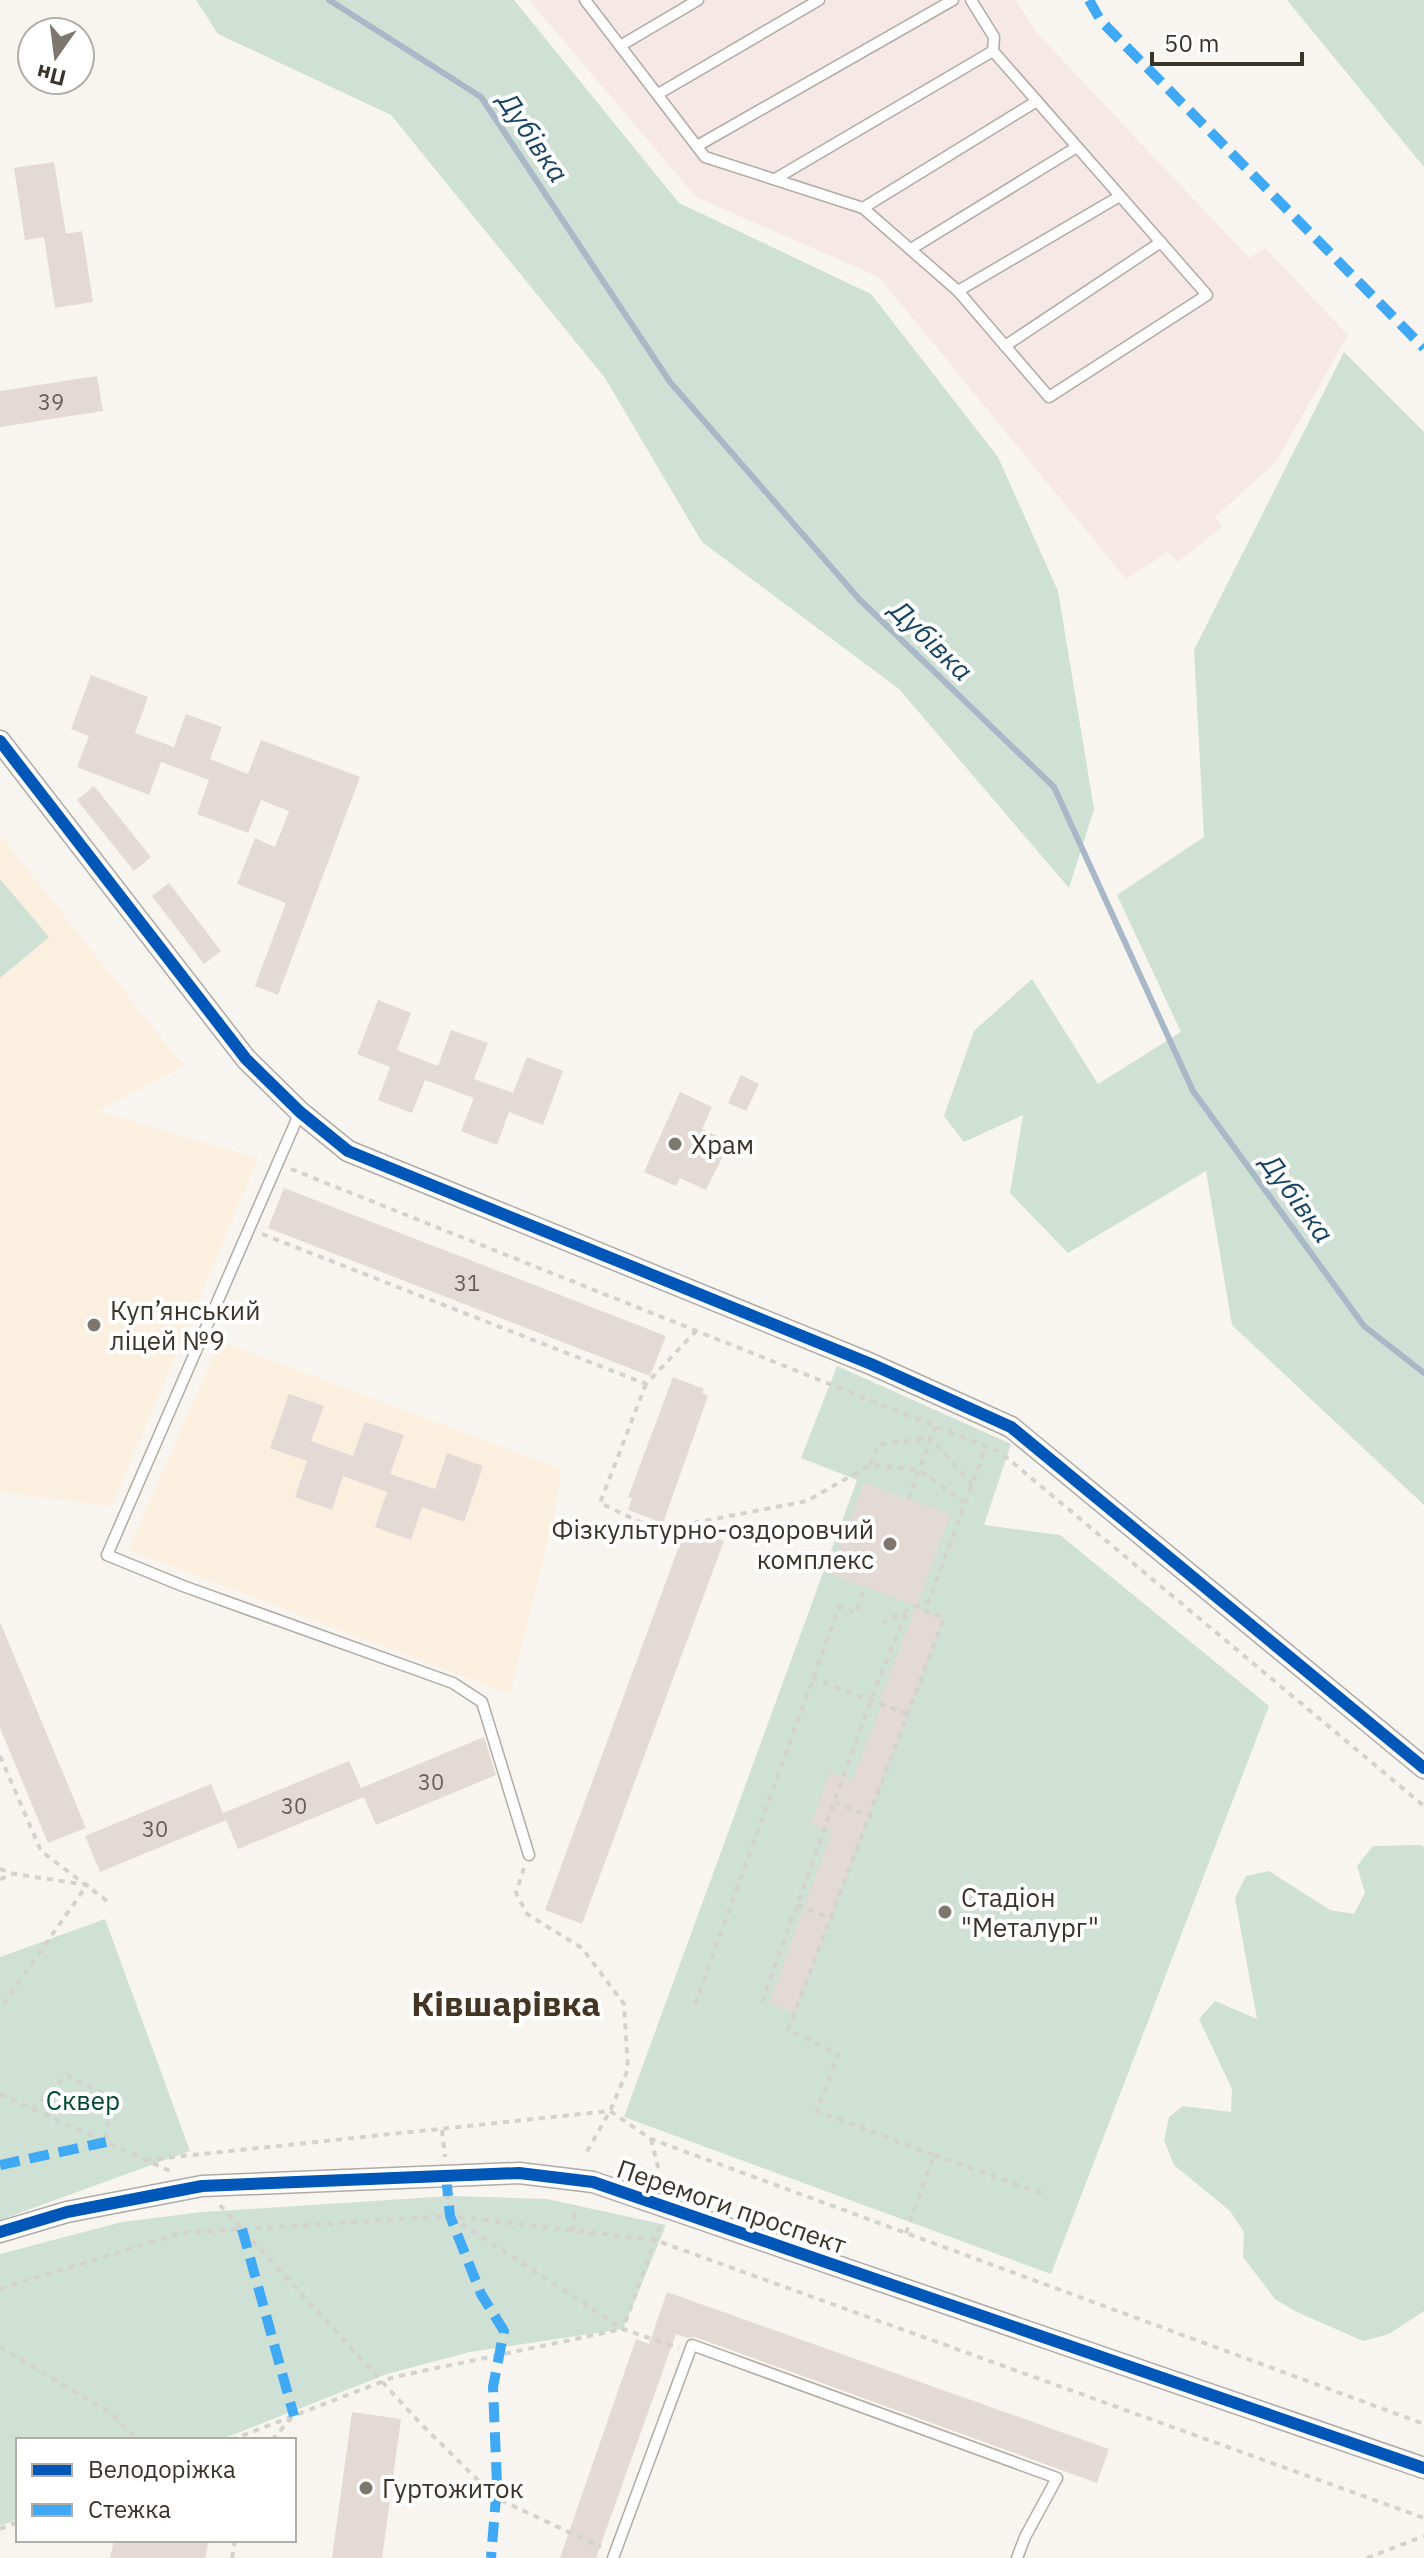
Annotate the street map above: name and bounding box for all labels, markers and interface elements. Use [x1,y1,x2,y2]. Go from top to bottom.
north arrow [16,16,96,96]
scale bar [1152,16,1302,66]
text: 50 m [1164,27,1219,59]
text: Пн [33,58,69,93]
water label: Дубівка [489,82,578,189]
house number: 39 [38,387,64,416]
water label: Дубівка [881,589,981,689]
place label: Храм [691,1127,754,1161]
marker: Храм [666,1135,684,1153]
water label: Дубівка [1251,1144,1343,1250]
house number: 31 [454,1268,480,1297]
place label: Куп’янський ліцей №9 [110,1293,260,1357]
marker: Куп’янський ліцей №9 [85,1316,103,1334]
place label: Фізкультурно-оздоровчий комплекс [552,1512,874,1576]
marker: Фізкультурно-оздоровчий комплекс [881,1535,899,1553]
house number: 30 [418,1767,444,1796]
house number: 30 [281,1791,307,1820]
house number: 30 [142,1814,168,1843]
place label: Стадіон "Металург" [961,1880,1099,1944]
marker: Стадіон "Металург" [936,1903,954,1921]
district label: Ківшарівка [411,1981,601,2025]
park label: Сквер [46,2083,120,2117]
street label: Перемоги проспект [613,2151,851,2261]
legend [16,2438,296,2542]
text: Велодоріжка [88,2453,236,2485]
place label: Гуртожиток [382,2471,524,2505]
marker: Гуртожиток [357,2479,375,2497]
text: Стежка [88,2493,171,2525]

